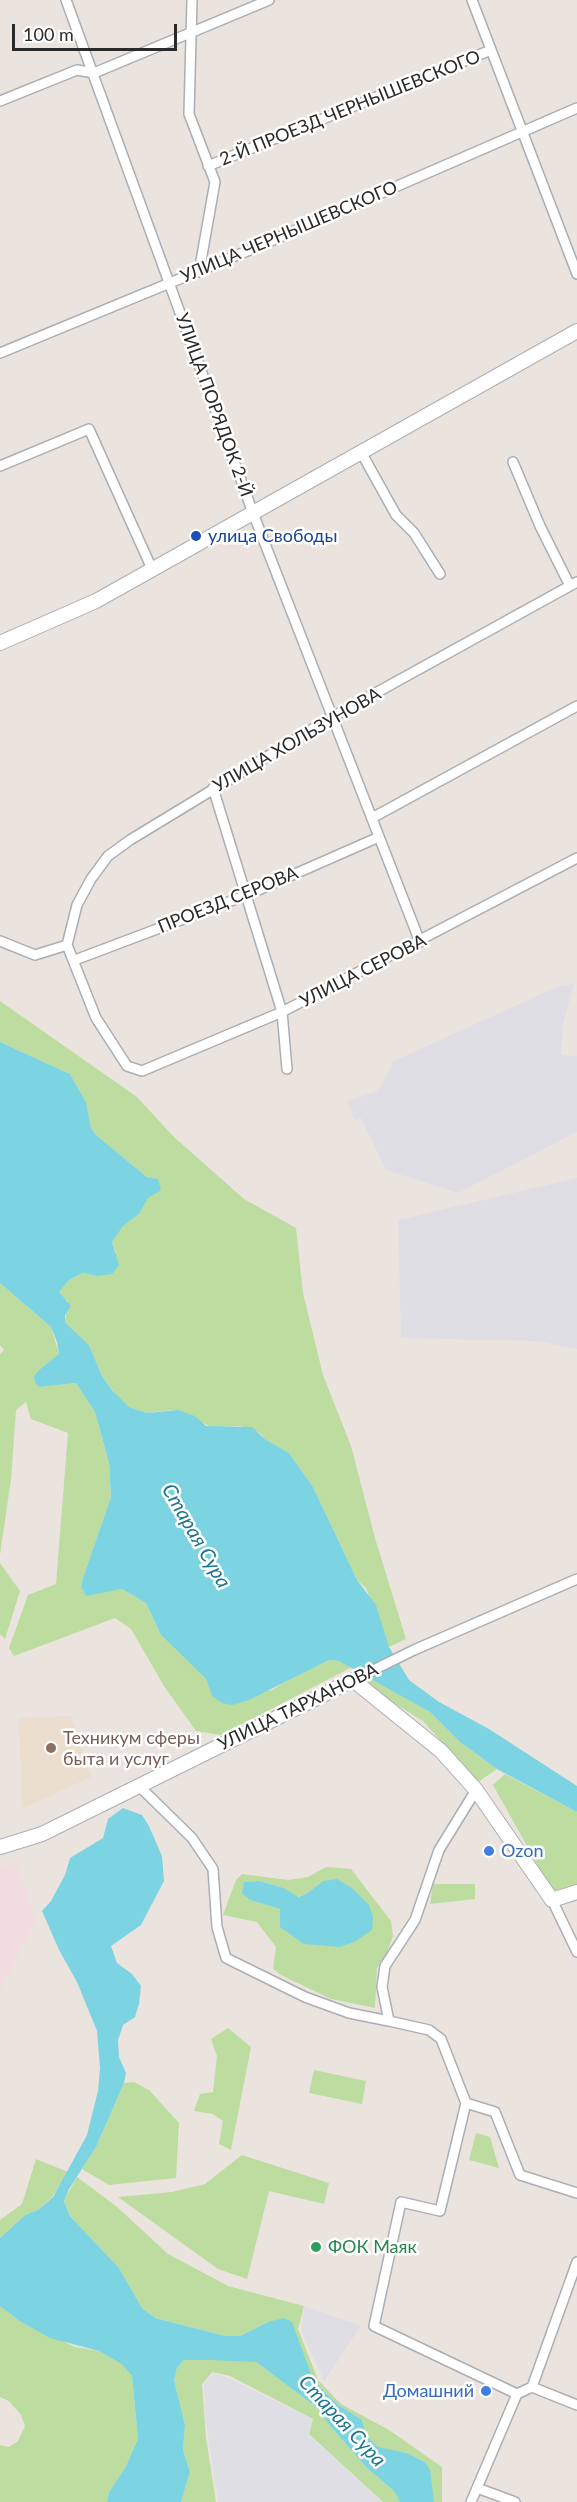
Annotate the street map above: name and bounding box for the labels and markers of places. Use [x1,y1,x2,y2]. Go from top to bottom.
place label: улица Свободы [208,525,337,547]
marker: улица Свободы [189,529,203,543]
place label: Техникум сферы быта и услуг [63,1727,200,1770]
marker: Техникум сферы быта и услуг [44,1741,58,1755]
place label: Ozon [501,1840,543,1862]
marker: Ozon [482,1844,496,1858]
place label: ФОК Маяк [328,2236,417,2258]
marker: ФОК Маяк [309,2240,323,2254]
place label: Домашний [383,2380,474,2402]
marker: Домашний [479,2384,493,2398]

